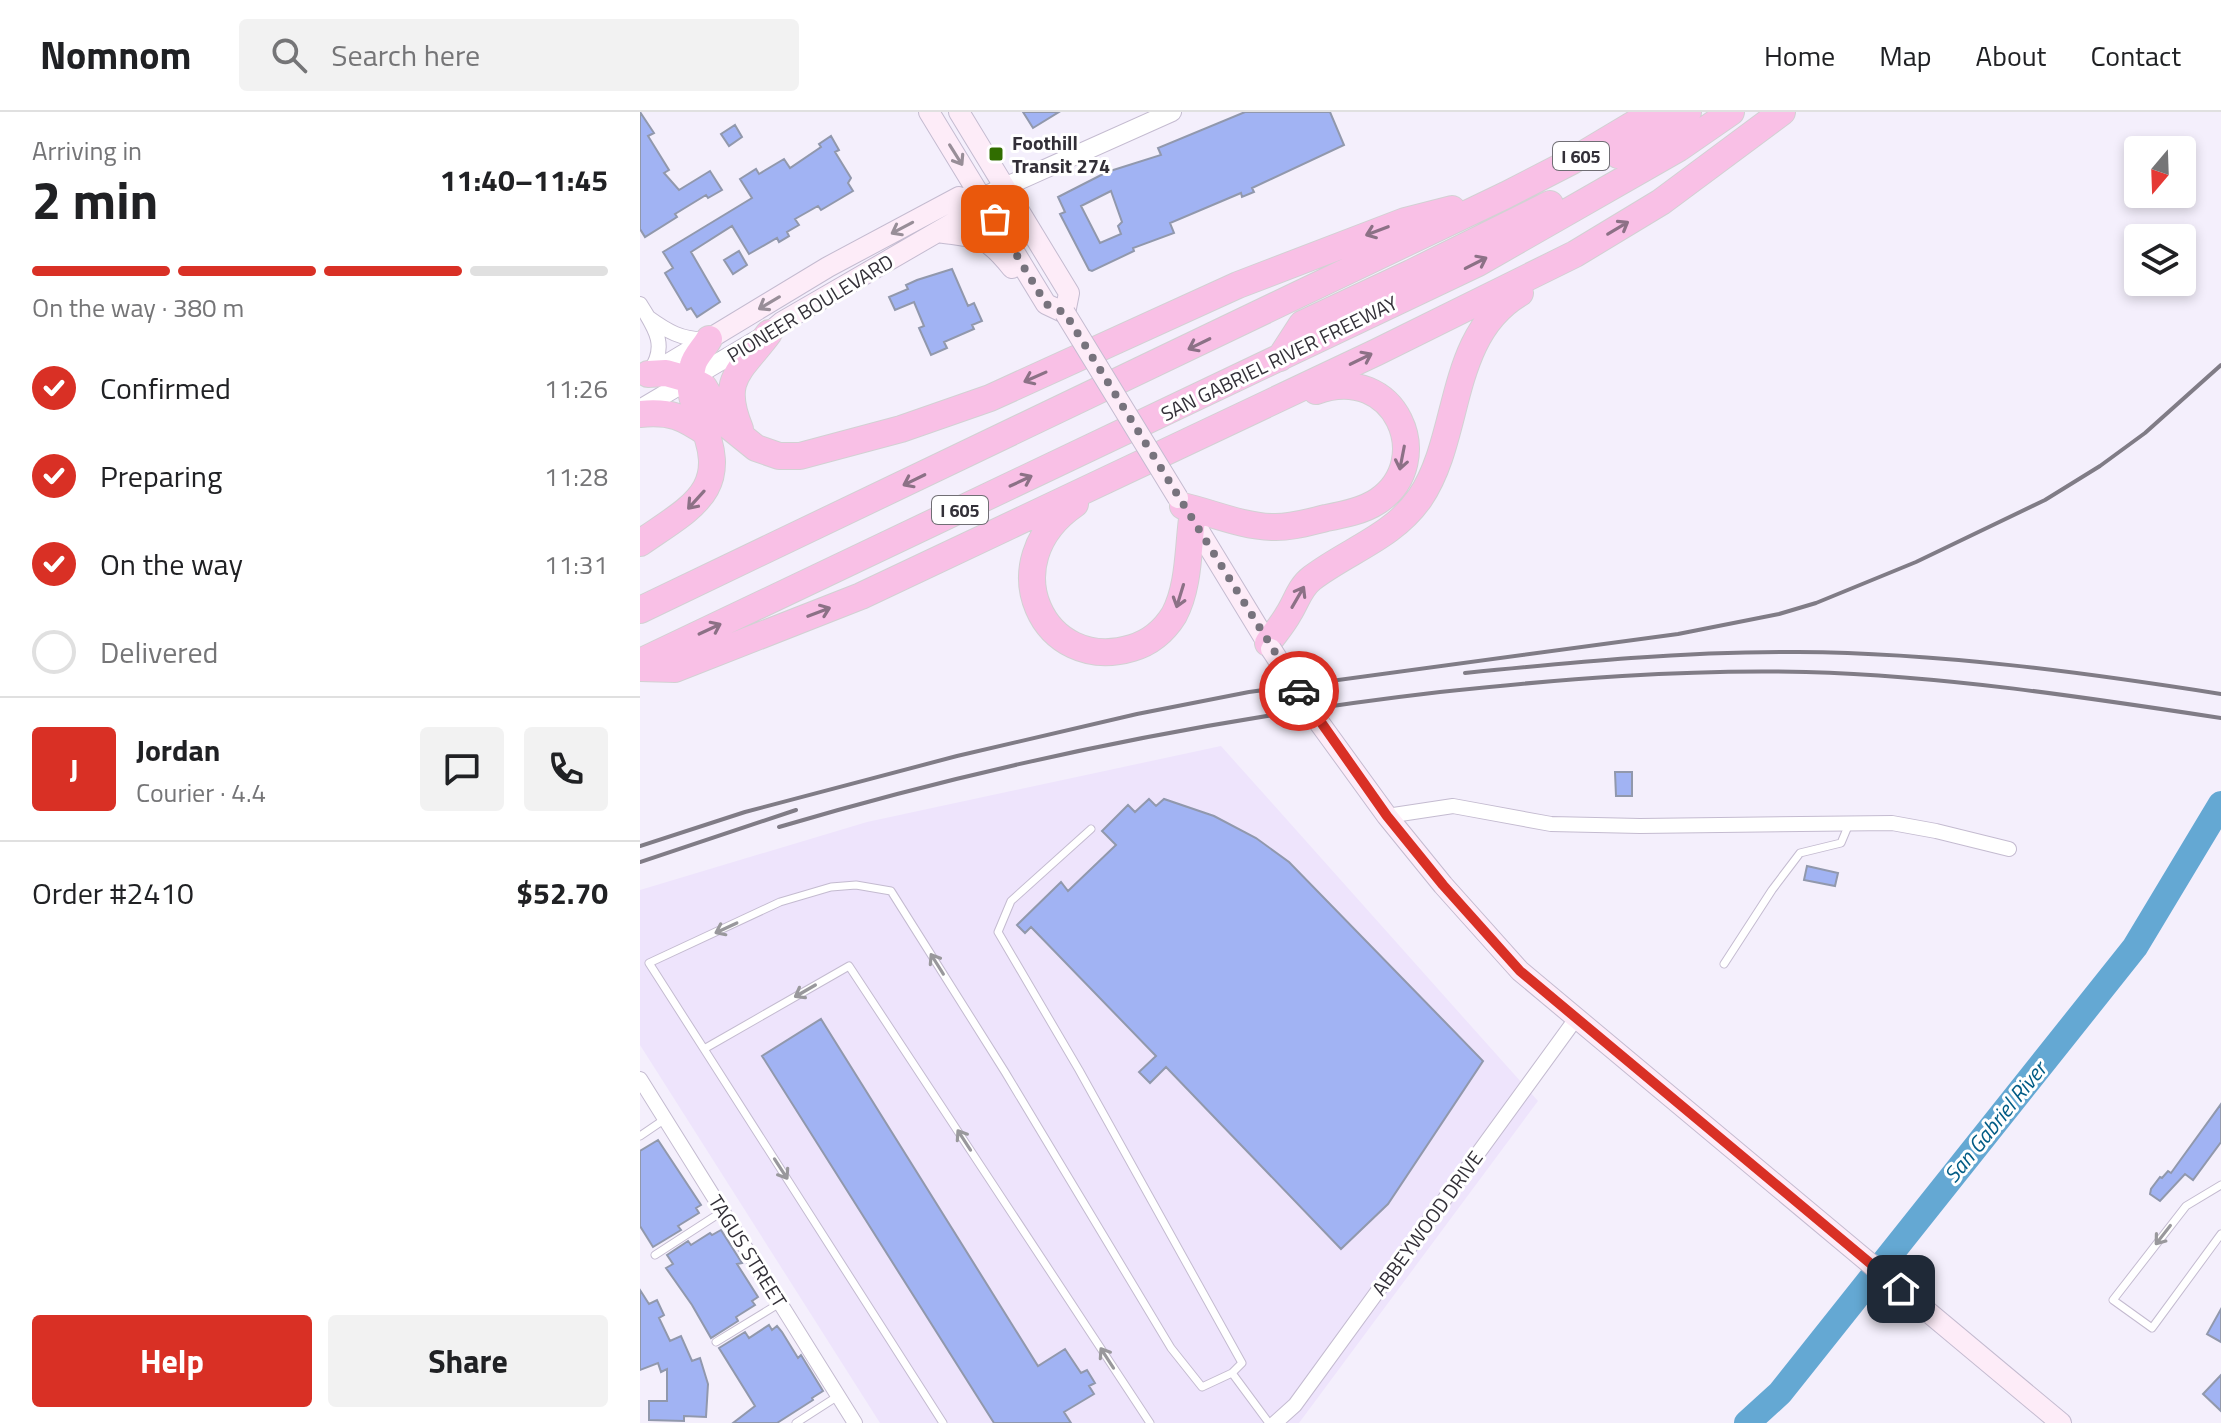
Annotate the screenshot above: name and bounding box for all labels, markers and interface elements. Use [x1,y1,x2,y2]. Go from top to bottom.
search box [239,19,799,91]
text: Nomnom [40,26,191,84]
text: Search here [331,32,480,78]
icon: search [267,33,311,77]
text: Home [1764,34,1835,77]
text: Map [1879,34,1932,77]
text: About [1976,34,2046,77]
text: Contact [2090,34,2181,77]
place label: Foothill Transit 274 [1012,127,1110,181]
text: Arriving in [32,131,142,170]
north arrow [2124,136,2196,208]
map controls [2124,136,2196,296]
road number: I 605 [1553,142,1609,170]
one-way arrow [948,143,964,166]
marker: Foothill Transit 274 [987,145,1005,163]
text: 11:40–11:45 [440,157,608,203]
text: 2 min [32,160,158,239]
pin [961,185,1029,253]
icon: bag [973,197,1017,241]
one-way arrow [891,220,914,236]
one-way arrow [1606,220,1629,236]
button: layers [2124,224,2196,296]
one-way arrow [1365,225,1390,239]
street label: PIONEER BOULEVARD [721,246,899,370]
one-way arrow [1464,255,1488,271]
street label: SAN GABRIEL RIVER FREEWAY [1155,287,1403,429]
text: On the way · 380 m [32,288,244,327]
one-way arrow [758,295,781,311]
one-way arrow [1187,337,1211,352]
one-way arrow [1349,351,1373,366]
text: Confirmed [100,365,231,411]
icon: check [32,366,76,410]
text: 11:26 [544,369,608,408]
one-way arrow [1023,370,1047,385]
one-way arrow [1394,445,1409,471]
text: Preparing [100,453,222,499]
icon: check [32,454,76,498]
text: 11:28 [544,457,608,496]
one-way arrow [902,473,926,488]
one-way arrow [1009,473,1033,488]
one-way arrow [687,490,706,510]
road number: I 605 [932,496,988,524]
text: On the way [100,541,243,587]
icon: check [32,542,76,586]
text: 11:31 [544,545,608,584]
one-way arrow [1172,582,1187,608]
one-way arrow [1290,586,1306,609]
one-way arrow [806,604,831,618]
one-way arrow [698,621,722,636]
text: Delivered [100,629,218,675]
courier [1259,651,1339,731]
icon: car [1277,669,1321,713]
text: Jordan [136,727,220,773]
button: chat [420,727,504,811]
button: phone [524,727,608,811]
text: J [69,746,79,792]
text: Courier · 4.4 [136,773,266,812]
text: Order #2410 [32,870,194,916]
text: $52.70 [516,870,608,916]
one-way arrow [714,921,738,936]
one-way arrow [929,953,945,976]
one-way arrow [794,983,817,999]
water label: San Gabriel River [1935,1052,2056,1190]
one-way arrow [956,1130,972,1152]
street label: ABBEYWOOD DRIVE [1364,1144,1490,1302]
one-way arrow [773,1157,789,1180]
street label: TAGUS STREET [701,1188,795,1314]
one-way arrow [2155,1224,2172,1245]
pin [1867,1255,1935,1323]
icon: home [1879,1267,1923,1311]
button: Help [32,1315,312,1407]
button: Share [328,1315,608,1407]
one-way arrow [1098,1347,1114,1370]

